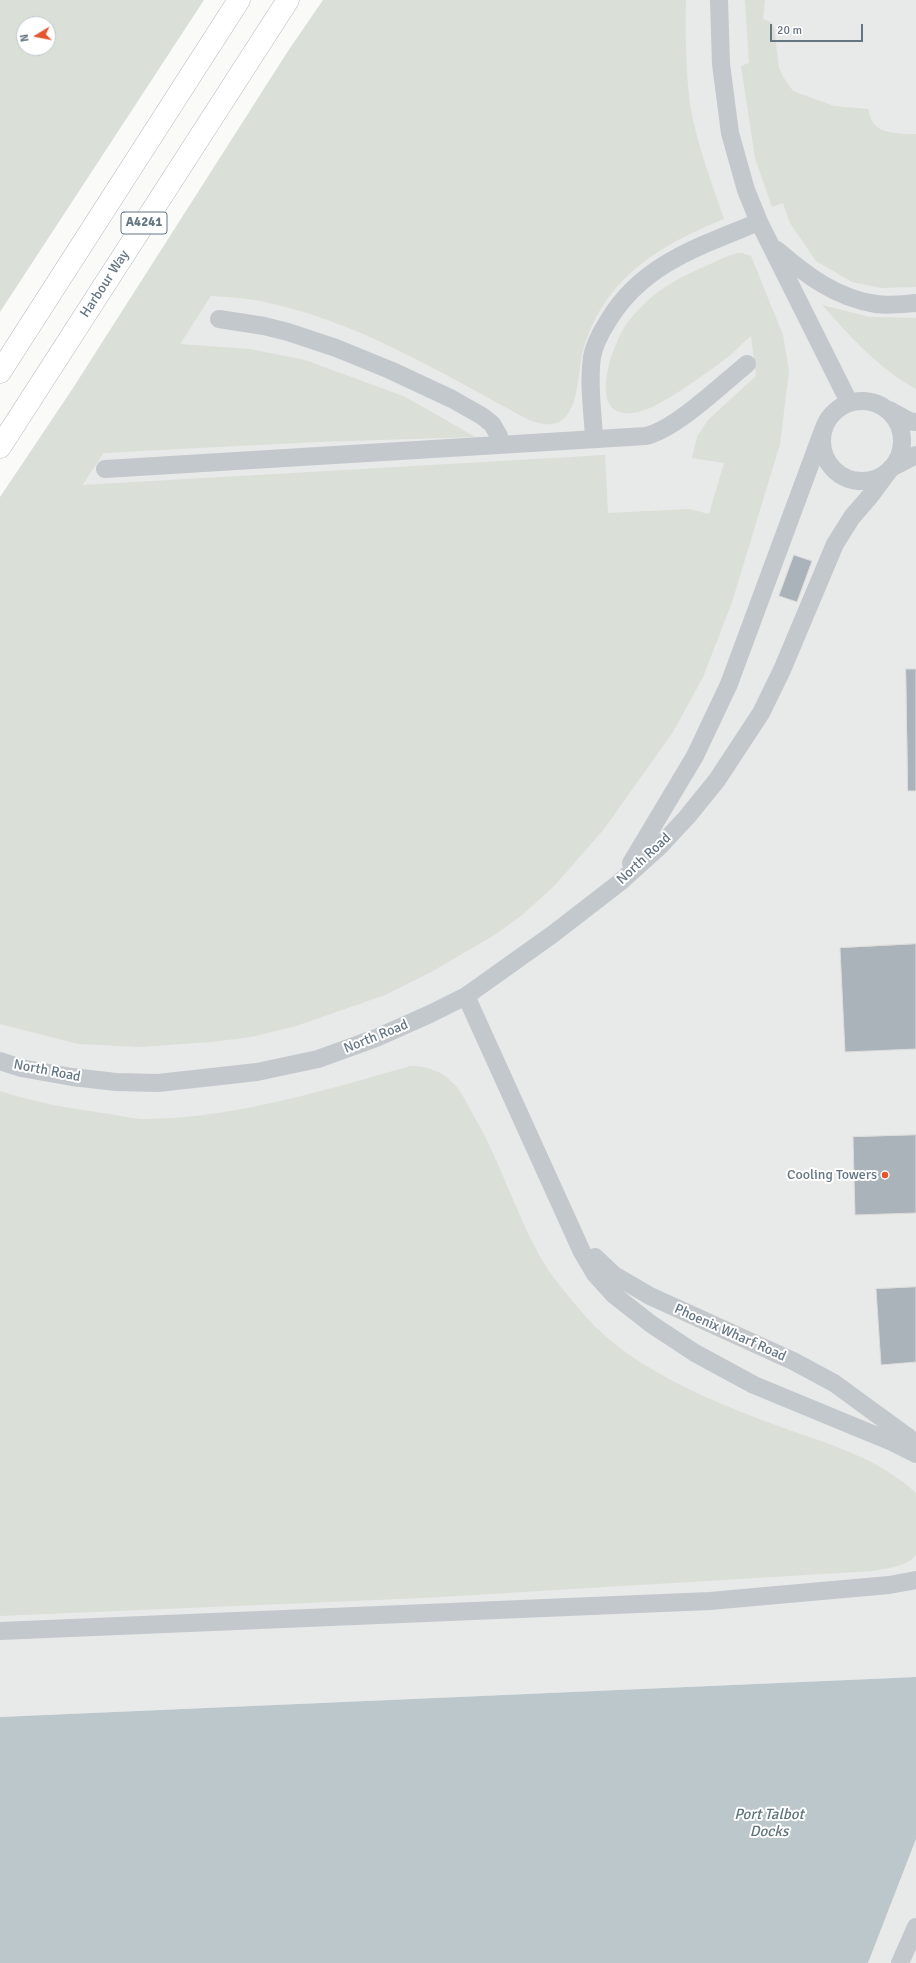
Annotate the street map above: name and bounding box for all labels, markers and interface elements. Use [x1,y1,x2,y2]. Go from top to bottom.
north arrow [16,16,56,56]
scale bar [772,16,865,42]
text: 20 m [777,23,802,38]
text: N [18,33,32,43]
road number: A4241 [121,212,167,234]
street label: Harbour Way [77,247,133,321]
street label: North Road [613,830,675,888]
street label: North Road [341,1017,411,1057]
street label: North Road [12,1056,82,1086]
place label: Cooling Towers [787,1167,877,1183]
marker: Cooling Towers [880,1170,890,1180]
street label: Phoenix Wharf Road [671,1301,789,1365]
water label: Port Talbot Docks [734,1806,804,1841]

